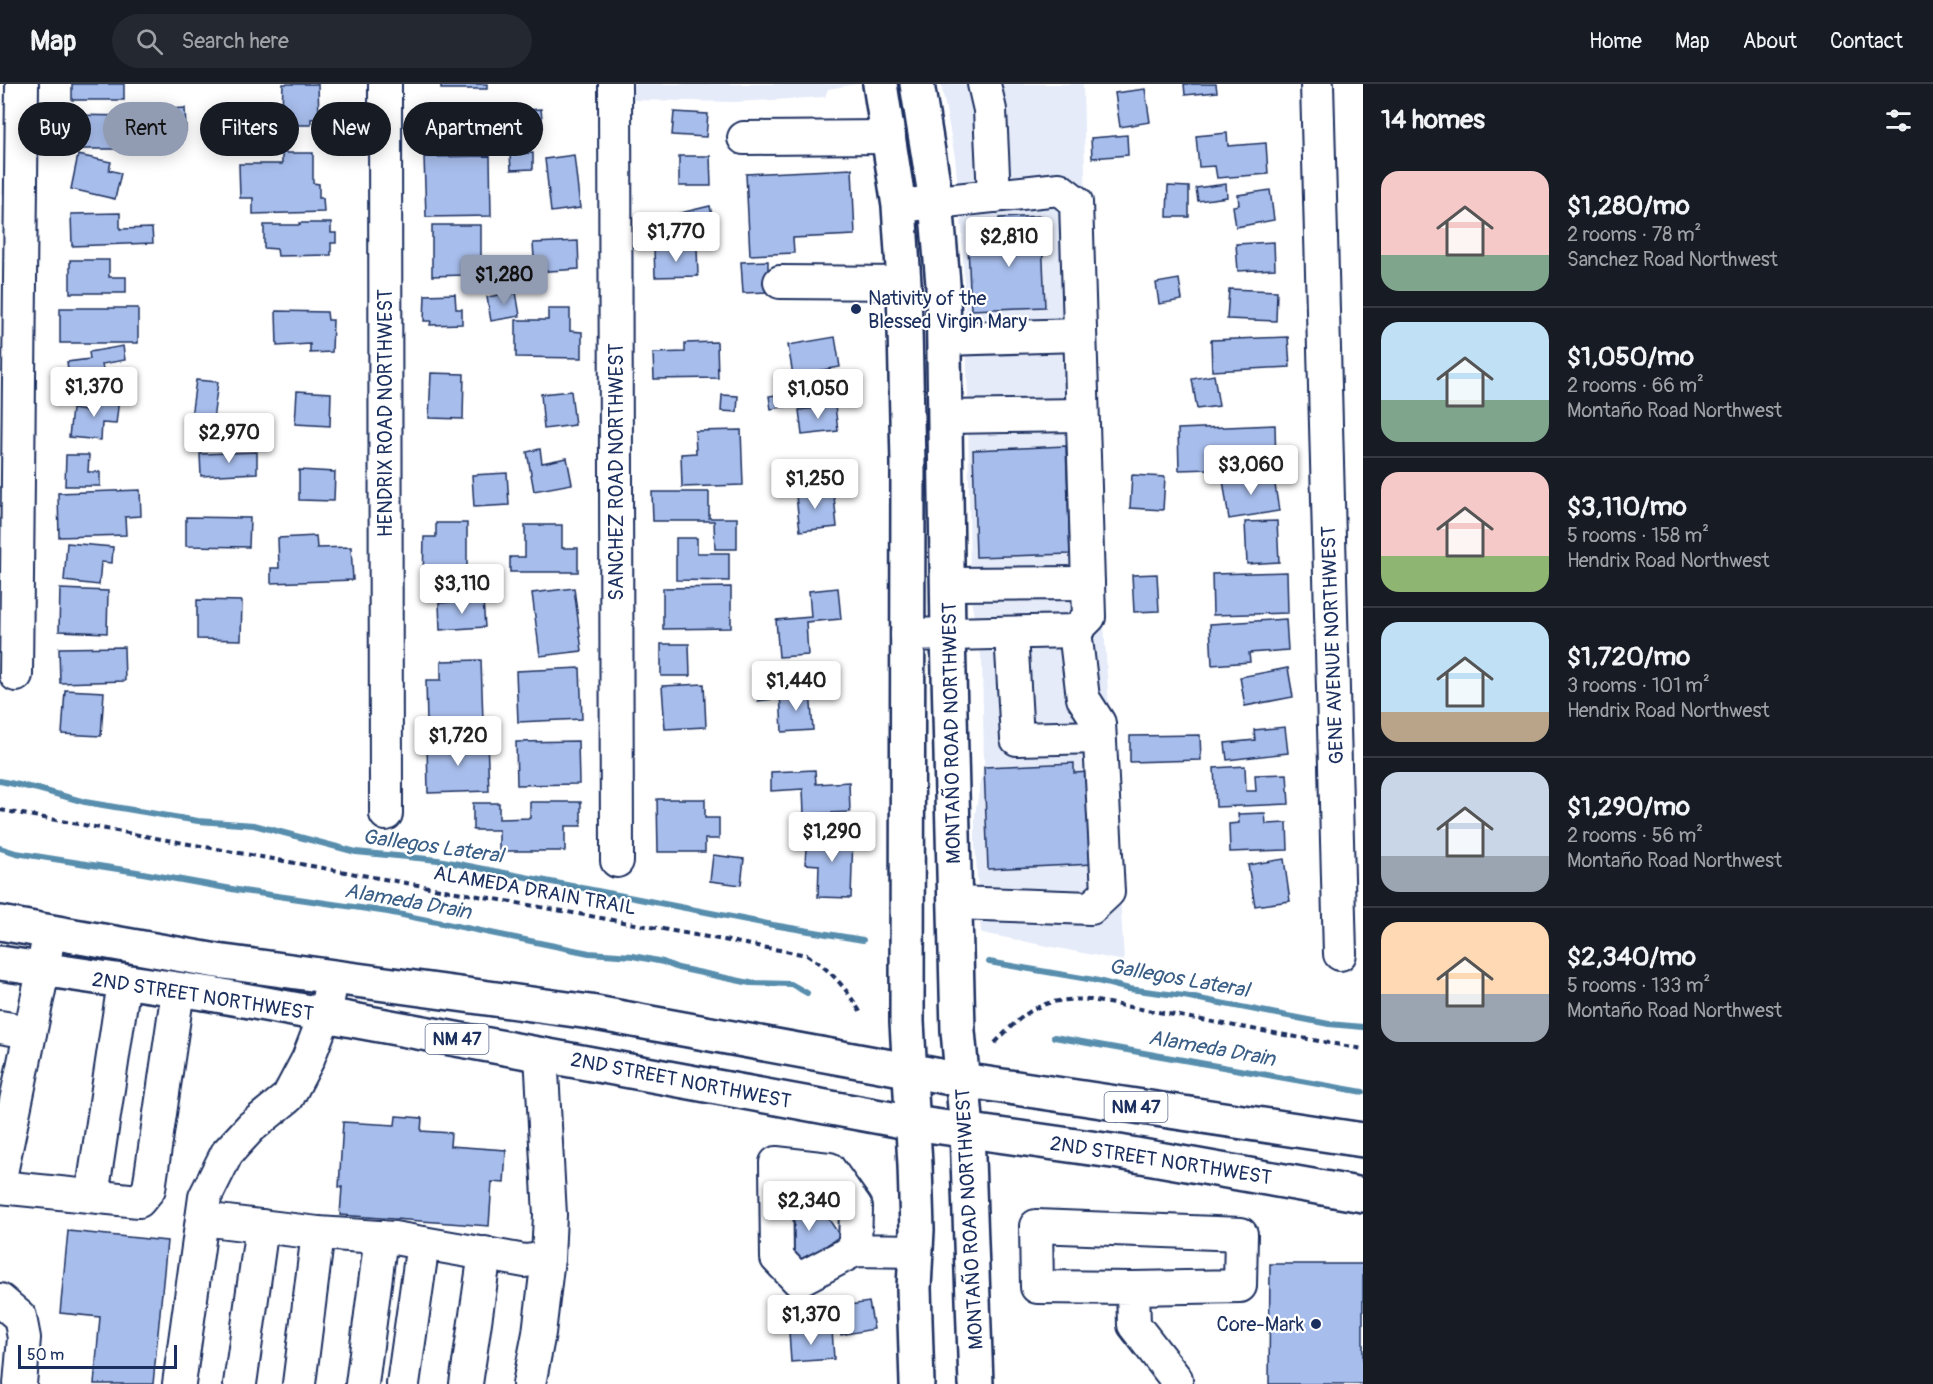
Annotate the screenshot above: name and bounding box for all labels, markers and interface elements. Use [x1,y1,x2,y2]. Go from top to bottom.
search box [112,14,532,68]
text: Map [30,24,76,59]
icon: search [133,25,166,58]
text: Search here [181,27,289,55]
text: Home [1589,28,1642,55]
text: Map [1675,28,1710,55]
text: About [1743,28,1797,55]
text: Contact [1830,28,1903,55]
chip: Buy [18,102,91,156]
chip: Rent [103,102,188,156]
chip: Filters [200,102,299,156]
chip: New [311,102,391,156]
chip: Apartment [403,102,543,156]
text: 14 homes [1381,104,1485,136]
icon: filters [1882,104,1915,137]
text: $1,280/mo [1567,190,1690,222]
icon: home [1429,195,1501,267]
pin: $1,770 [627,212,725,263]
pin: $2,810 [960,217,1058,268]
text: $1,770 [647,219,705,244]
text: 2 rooms · 78 m² [1567,222,1701,247]
text: $2,810 [980,224,1038,249]
text: Sanchez Road Northwest [1567,247,1778,272]
pin: $1,280 [455,255,553,306]
text: $1,280 [475,262,533,287]
place label: Nativity of the Blessed Virgin Mary [868,286,1027,334]
street label: HENDRIX ROAD NORTHWEST [373,289,398,537]
marker: Nativity of the Blessed Virgin Mary [849,302,863,316]
text: $1,050/mo [1567,341,1694,373]
street label: SANCHEZ ROAD NORTHWEST [604,343,629,601]
icon: home [1429,346,1501,418]
pin: $1,370 [45,367,143,418]
pin: $1,050 [769,369,867,420]
text: 2 rooms · 66 m² [1567,373,1704,398]
text: $1,370 [64,374,124,399]
text: $1,050 [787,376,849,401]
text: Montaño Road Northwest [1567,398,1782,423]
pin: $2,970 [180,413,278,464]
text: $2,970 [198,420,260,445]
pin: $3,060 [1202,445,1300,496]
text: $3,060 [1218,452,1284,477]
pin: $1,250 [766,459,864,510]
text: $1,250 [785,466,845,491]
text: $3,110/mo [1567,491,1687,523]
icon: home [1429,496,1501,568]
text: 5 rooms · 158 m² [1567,523,1709,548]
street label: GENE AVENUE NORTHWEST [1316,525,1349,765]
text: Hendrix Road Northwest [1567,548,1769,573]
pin: $3,110 [413,564,511,615]
text: $3,110 [434,571,490,596]
street label: MONTAÑO ROAD NORTHWEST [937,602,966,864]
text: $1,720/mo [1567,641,1690,673]
icon: home [1429,646,1501,718]
pin: $1,440 [747,661,845,712]
text: $1,440 [766,668,826,693]
text: 3 rooms · 101 m² [1567,673,1710,698]
text: Hendrix Road Northwest [1567,698,1769,723]
pin: $1,720 [409,716,507,767]
text: $1,720 [428,723,488,748]
text: $1,290/mo [1567,791,1690,823]
icon: home [1429,796,1501,868]
pin: $1,290 [783,812,881,863]
text: $1,290 [803,819,861,844]
water label: Gallegos Lateral [361,823,507,870]
text: 2 rooms · 56 m² [1567,823,1703,848]
text: Montaño Road Northwest [1567,848,1782,873]
street label: ALAMEDA DRAIN TRAIL [432,860,638,921]
water label: Alameda Drain [343,877,474,926]
text: $2,340/mo [1567,941,1696,973]
icon: home [1429,946,1501,1018]
water label: Gallegos Lateral [1107,953,1253,1004]
street label: 2ND STREET NORTHWEST [90,967,315,1026]
text: 5 rooms · 133 m² [1567,973,1710,998]
text: Montaño Road Northwest [1567,998,1782,1023]
road number: NM 47 [426,1024,488,1054]
water label: Alameda Drain [1147,1024,1278,1073]
street label: 2ND STREET NORTHWEST [569,1047,793,1114]
street label: MONTAÑO ROAD NORTHWEST [950,1088,989,1350]
road number: NM 47 [1104,1092,1168,1122]
street label: 2ND STREET NORTHWEST [1048,1131,1273,1190]
pin: $2,340 [760,1181,858,1232]
text: $2,340 [777,1188,841,1213]
pin: $1,370 [762,1295,860,1346]
text: $1,370 [781,1302,841,1327]
place label: Core-Mark [1217,1312,1305,1337]
marker: Core-Mark [1309,1317,1323,1331]
scale bar [18,1342,177,1370]
text: 50 m [27,1345,64,1365]

